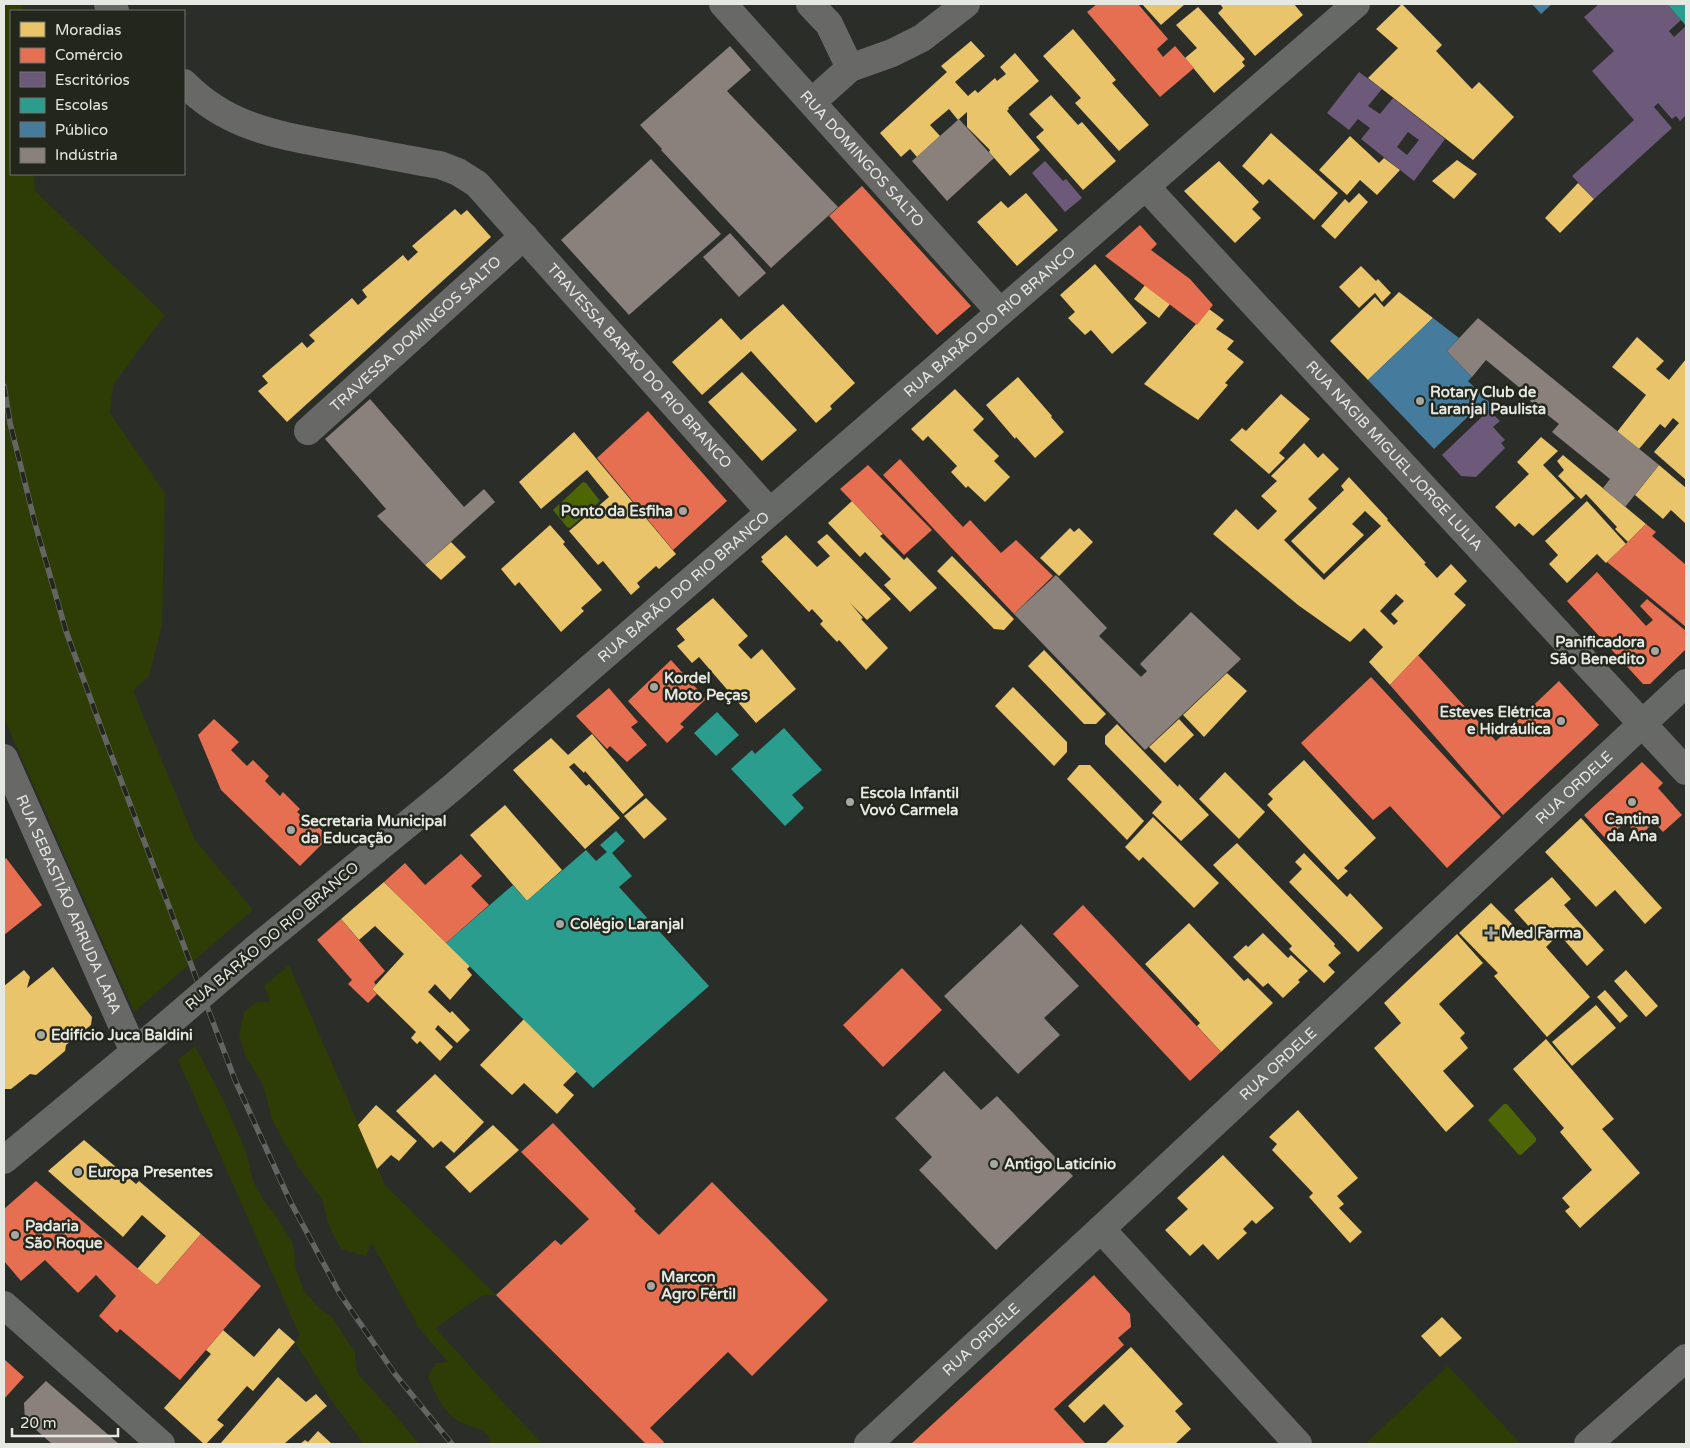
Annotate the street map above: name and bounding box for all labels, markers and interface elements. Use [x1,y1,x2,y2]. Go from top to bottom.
legend [10,10,185,175]
text: Moradias [55,21,121,39]
text: Comércio [55,46,123,64]
text: Escritórios [55,71,130,89]
street label: RUA DOMINGOS SALTO [796,87,928,230]
text: Escolas [55,96,108,114]
text: Público [55,121,108,139]
text: Indústria [55,146,118,164]
street label: RUA BARÃO DO RIO BRANCO [900,242,1079,401]
street label: TRAVESSA DOMINGOS SALTO [326,252,505,416]
street label: TRAVESSA BARÃO DO RIO BRANCO [543,260,736,472]
street label: RUA NAGIB MIGUEL JORGE LULIA [1302,357,1487,554]
place label: Rotary Club de Laranjal Paulista [1430,383,1546,419]
marker: Rotary Club de Laranjal Paulista [1414,395,1426,407]
place label: Ponto da Esfiha [561,502,673,520]
marker: Ponto da Esfiha [677,505,689,517]
street label: RUA BARÃO DO RIO BRANCO [594,508,773,666]
place label: Panificadora São Benedito [1550,633,1645,668]
marker: Panificadora São Benedito [1649,645,1661,657]
place label: Kordel Moto Peças [664,669,748,705]
marker: Kordel Moto Peças [648,681,660,693]
place label: Esteves Elétrica e Hidráulica [1439,703,1551,738]
marker: Esteves Elétrica e Hidráulica [1555,715,1567,727]
street label: RUA ORDELE [1532,747,1616,828]
place label: Escola Infantil Vovó Carmela [860,784,959,819]
street label: RUA SEBASTIÃO ARRUDA LARA [12,792,125,1017]
marker: Escola Infantil Vovó Carmela [844,796,856,808]
marker: Cantina da Ana [1626,796,1638,808]
place label: Cantina da Ana [1605,810,1659,845]
place label: Secretaria Municipal da Educação [301,812,446,848]
marker: Secretaria Municipal da Educação [285,824,297,836]
street label: RUA BARÃO DO RIO BRANCO [182,858,362,1014]
place label: Colégio Laranjal [570,915,684,934]
marker: Colégio Laranjal [554,918,566,930]
place label: Med Farma [1501,924,1582,942]
marker: Med Farma [1485,927,1497,939]
street label: RUA ORDELE [1236,1024,1320,1104]
place label: Edifício Juca Baldini [51,1026,193,1044]
marker: Edifício Juca Baldini [35,1029,47,1041]
place label: Antigo Laticínio [1004,1155,1116,1174]
marker: Antigo Laticínio [988,1158,1000,1170]
place label: Europa Presentes [88,1163,213,1182]
marker: Europa Presentes [72,1166,84,1178]
place label: Padaria São Roque [25,1217,103,1253]
marker: Padaria São Roque [9,1229,21,1241]
place label: Marcon Agro Fértil [661,1268,736,1304]
marker: Marcon Agro Fértil [645,1280,657,1292]
street label: RUA ORDELE [939,1299,1024,1380]
scale bar [12,1406,119,1438]
text: 20 m [20,1414,57,1432]

